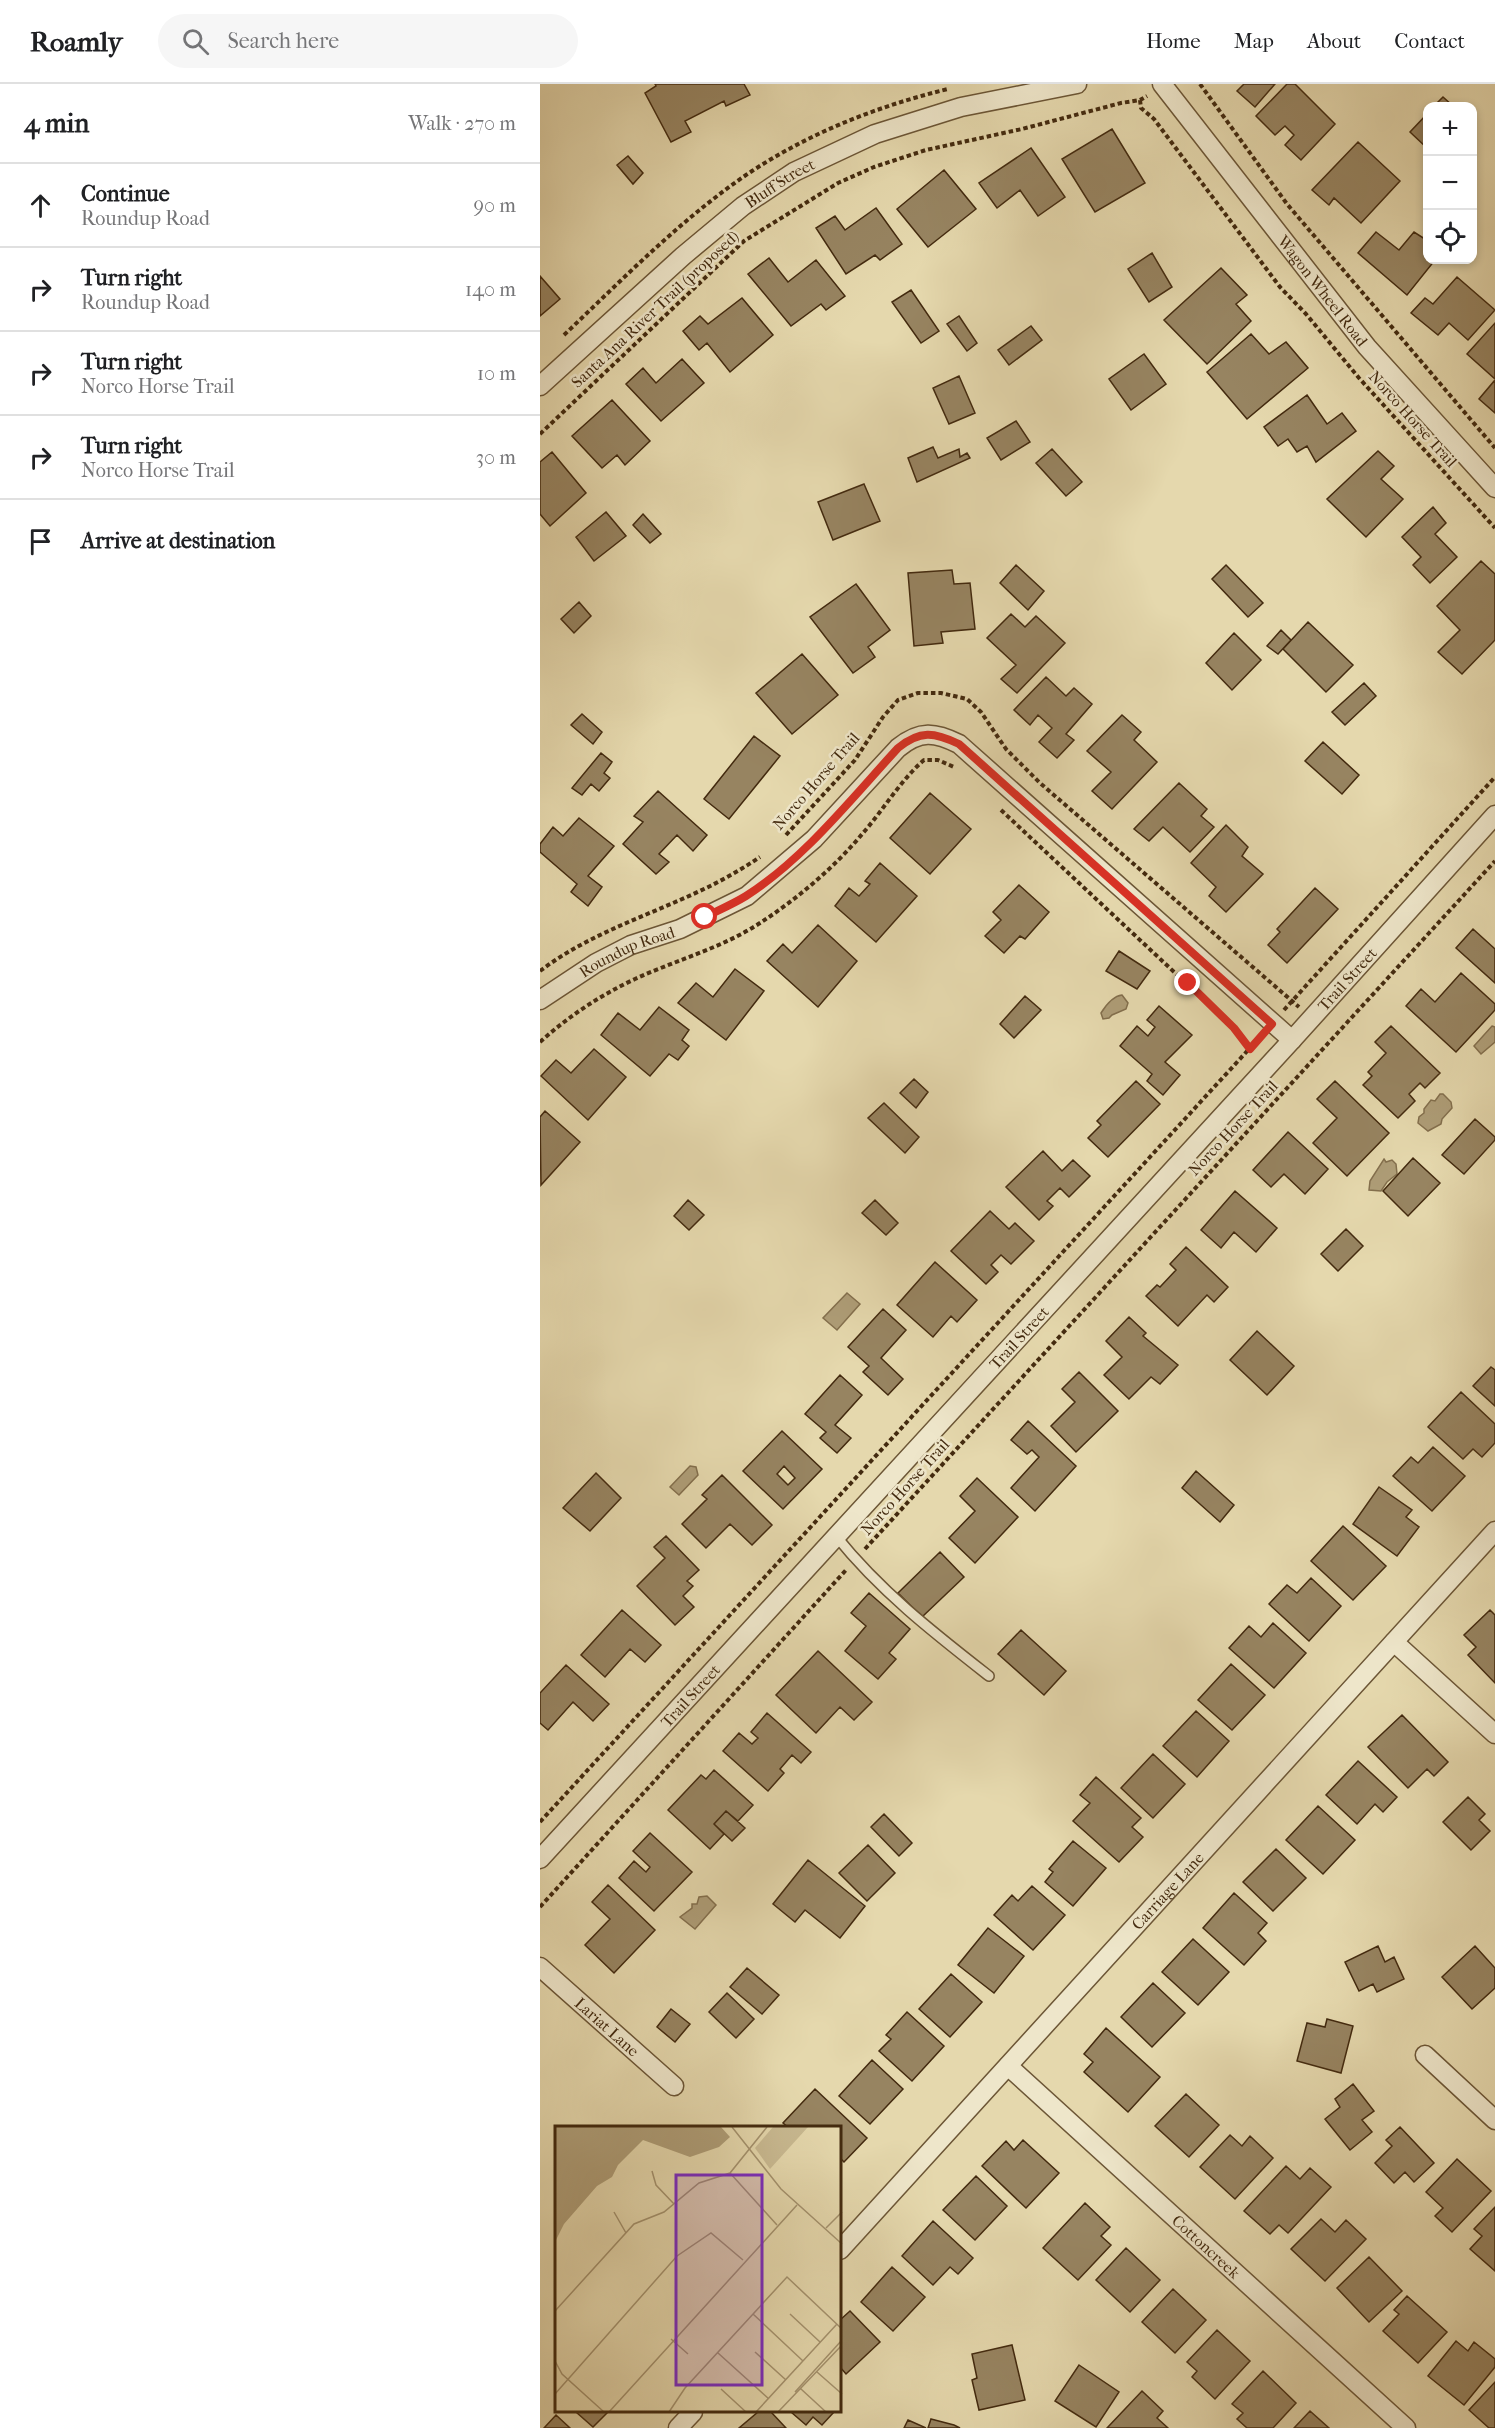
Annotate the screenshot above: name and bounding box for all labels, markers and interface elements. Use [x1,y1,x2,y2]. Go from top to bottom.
search box [158,14,578,68]
text: Roamly [30,25,122,58]
icon: search [179,25,212,58]
text: Search here [227,28,339,54]
text: Home [1146,29,1201,53]
text: Map [1234,29,1274,53]
text: About [1307,29,1361,53]
text: Contact [1394,29,1465,53]
map controls [1423,102,1477,264]
button: + [1423,102,1477,156]
text: 4 min [24,108,89,139]
text: Walk · 270 m [408,112,516,135]
street label: Bluff Street [741,154,818,212]
button: − [1423,156,1477,210]
text: Continue [81,181,170,207]
icon: ahead [24,189,57,222]
text: 90 m [474,194,516,217]
text: Roundup Road [81,207,210,230]
button: locate [1423,210,1477,264]
street label: Santa Ana River Trail (proposed) [567,226,743,392]
street label: Wagon Wheel Road [1273,231,1372,350]
text: Turn right [81,265,182,291]
icon: right [24,273,57,306]
text: 140 m [465,278,516,301]
text: Roundup Road [81,291,210,314]
text: Turn right [81,349,182,375]
icon: right [24,357,57,390]
text: 10 m [477,362,516,385]
street label: Norco Horse Trail [1365,367,1462,471]
text: Norco Horse Trail [81,375,234,398]
text: Turn right [81,433,182,459]
icon: right [24,441,57,474]
text: 30 m [476,446,516,469]
text: Norco Horse Trail [81,459,234,482]
icon: arrive [24,525,57,558]
text: Arrive at destination [81,528,275,554]
street label: Norco Horse Trail [769,728,864,834]
route start [691,903,717,929]
street label: Roundup Road [575,922,677,981]
street label: Trail Street [1314,943,1381,1015]
route end [1174,969,1200,995]
street label: Norco Horse Trail [1184,1076,1282,1179]
street label: Trail Street [985,1302,1053,1373]
street label: Norco Horse Trail [857,1435,954,1539]
street label: Trail Street [657,1660,724,1731]
street label: Carriage Lane [1127,1848,1207,1933]
street label: Lariat Lane [571,1993,643,2060]
inset map [555,2126,842,2413]
street label: Cottoncreek [1168,2211,1245,2283]

